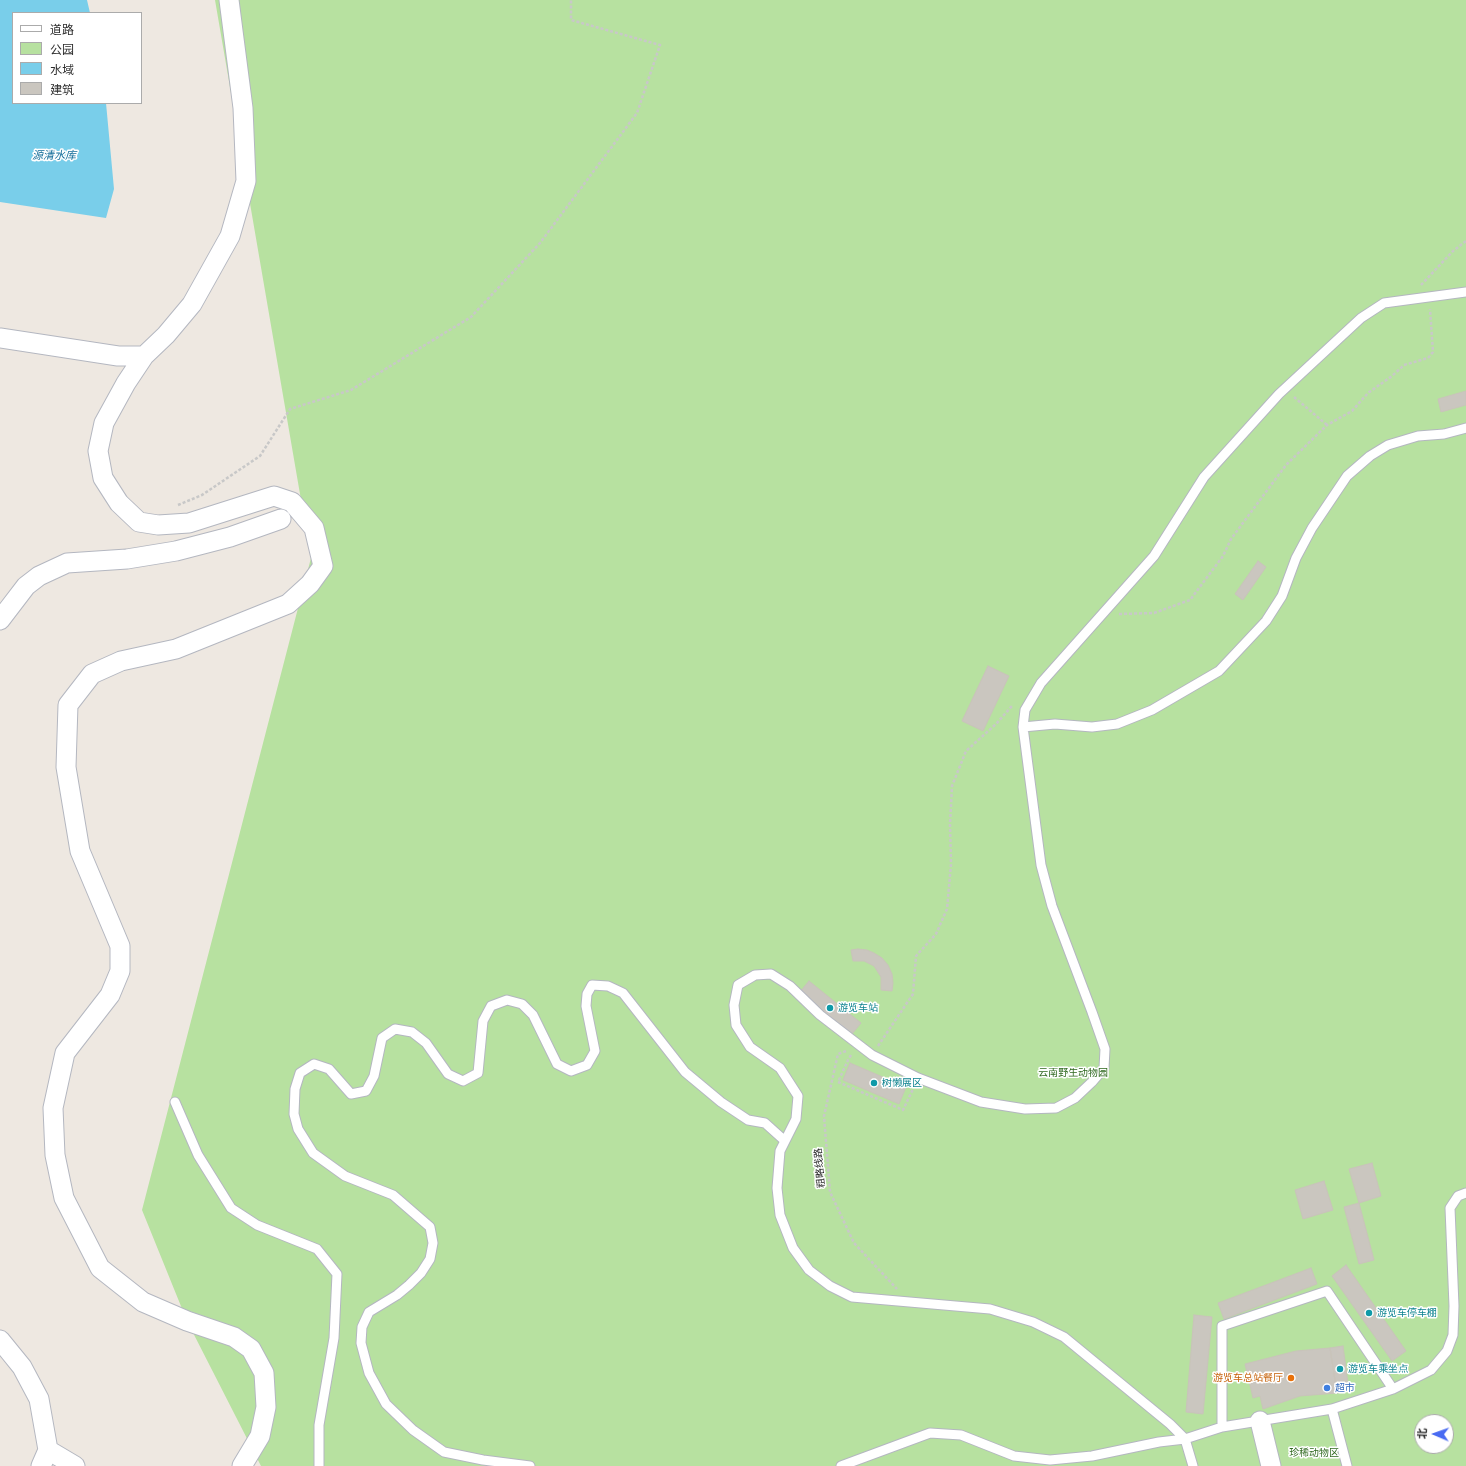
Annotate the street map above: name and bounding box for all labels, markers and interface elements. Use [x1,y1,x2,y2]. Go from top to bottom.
legend [12,12,142,104]
text: 道路 [50,23,74,37]
text: 公园 [50,43,74,57]
text: 水域 [50,63,74,77]
text: 建筑 [50,83,74,97]
water label: 源清水库 [32,149,76,163]
place label: 游览车站 [838,1002,878,1014]
marker: 游览车站 [825,1003,835,1013]
park label: 云南野生动物园 [1038,1067,1108,1079]
place label: 树懒展区 [882,1077,922,1089]
marker: 树懒展区 [869,1078,879,1088]
street label: 粗略线路 [812,1148,828,1188]
place label: 游览车停车棚 [1377,1307,1437,1319]
marker: 游览车停车棚 [1364,1308,1374,1318]
place label: 游览车乘坐点 [1348,1363,1408,1375]
marker: 游览车乘坐点 [1335,1364,1345,1374]
place label: 游览车总站餐厅 [1213,1372,1283,1384]
marker: 游览车总站餐厅 [1286,1373,1296,1383]
place label: 超市 [1335,1382,1355,1394]
marker: 超市 [1322,1383,1332,1393]
north arrow [1414,1414,1454,1454]
text: 北 [1416,1428,1429,1439]
park label: 珍稀动物区 [1289,1447,1339,1459]

